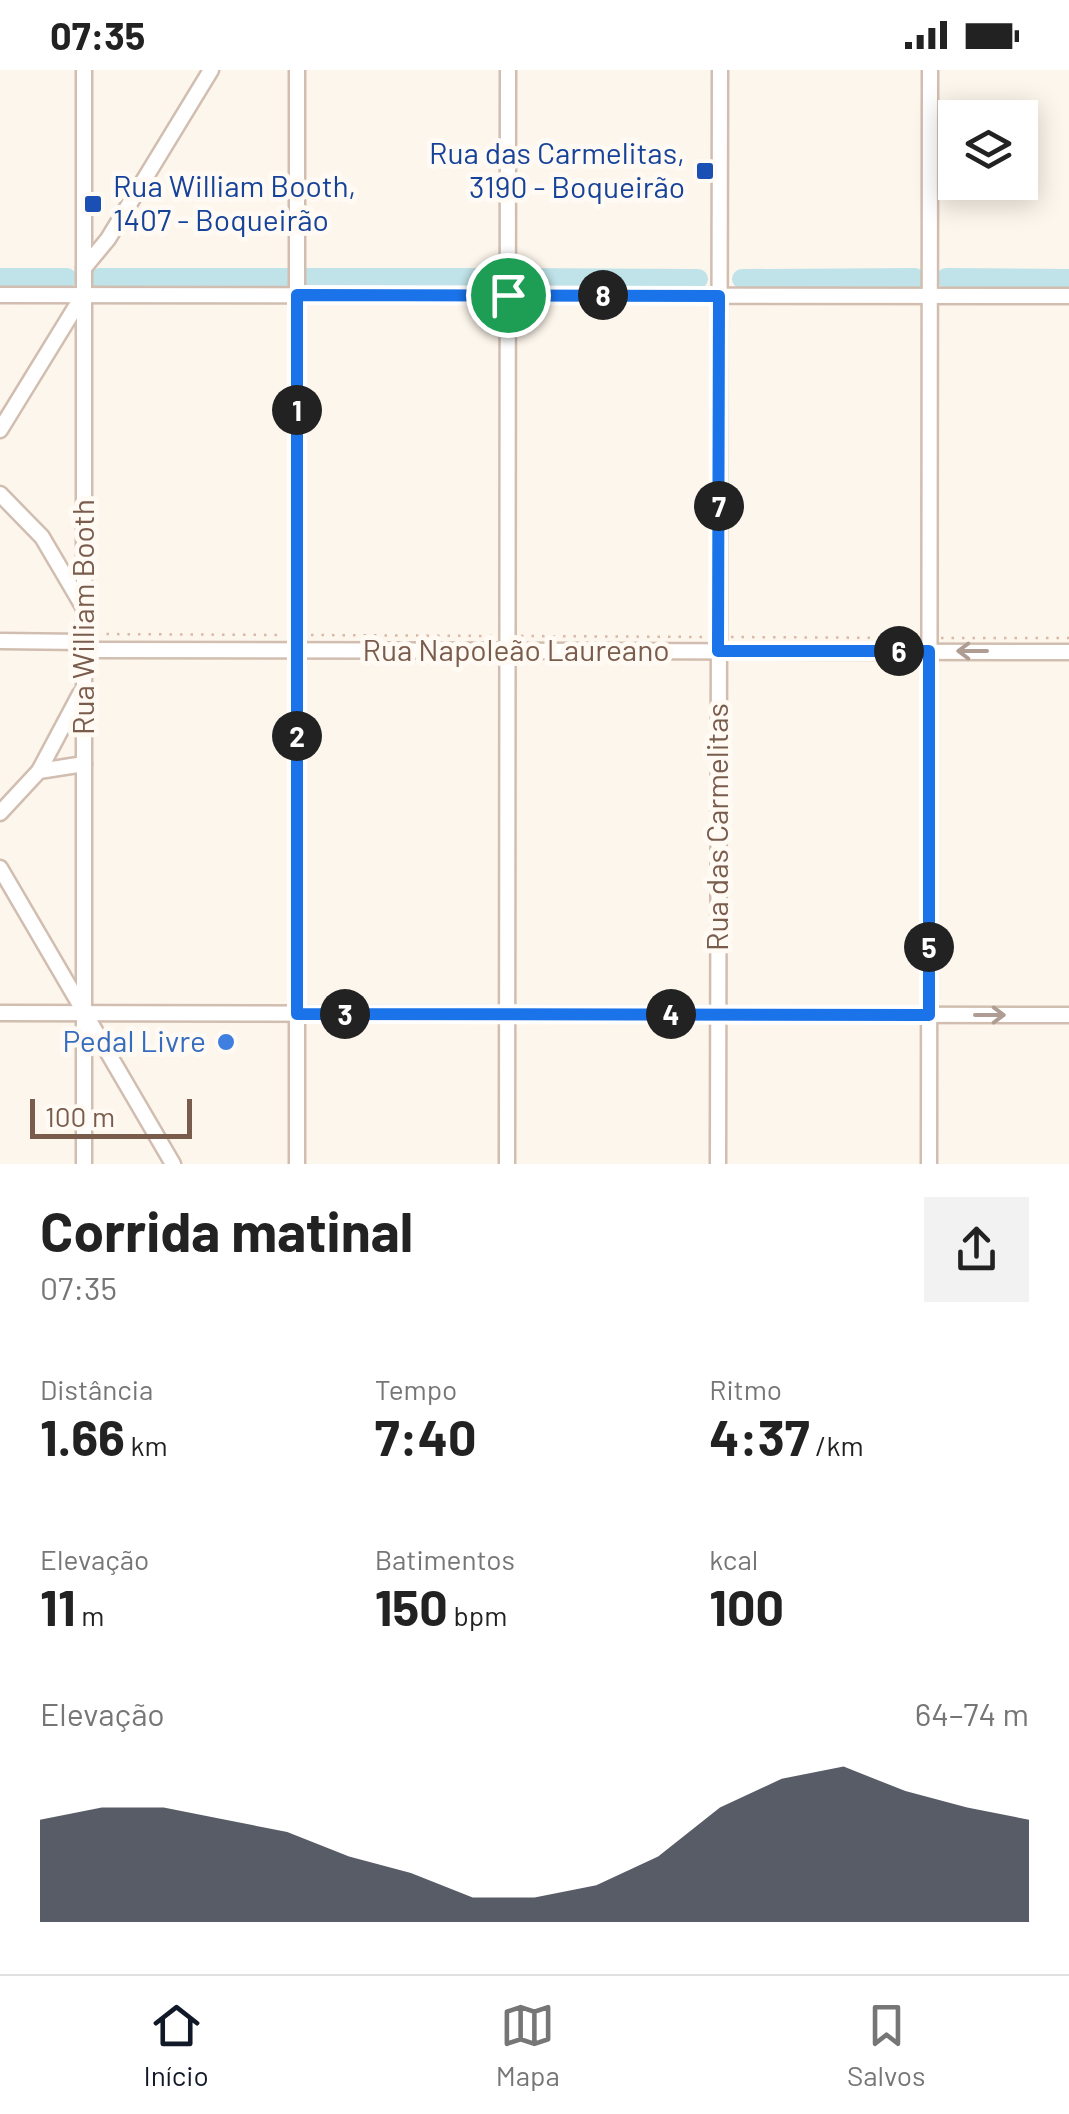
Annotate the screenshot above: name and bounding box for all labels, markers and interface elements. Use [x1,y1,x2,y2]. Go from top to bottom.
text: 07:35 [50,12,145,58]
map controls [938,100,1038,200]
button: layers [938,100,1038,200]
place label: Rua das Carmelitas, 3190 - Boqueirão [429,134,685,204]
marker: Rua das Carmelitas, 3190 - Boqueirão [694,160,716,182]
place label: Rua William Booth, 1407 - Boqueirão [113,167,356,237]
marker: Rua William Booth, 1407 - Boqueirão [82,193,104,215]
pin [466,253,551,338]
icon: arrive [481,268,536,323]
pin: 8 [578,270,628,320]
text: 8 [595,278,611,312]
pin: 1 [272,385,322,435]
text: 1 [292,393,302,427]
pin: 7 [694,481,744,531]
text: 7 [712,489,726,523]
street label: Rua William Booth [64,499,100,735]
pin: 6 [874,626,924,676]
street label: Rua Napoleão Laureano [363,631,669,667]
text: 6 [891,634,907,668]
one-way arrow [956,642,988,660]
street label: Rua das Carmelitas [698,703,734,951]
pin: 2 [272,711,322,761]
text: 2 [289,719,305,753]
pin: 5 [904,922,954,972]
text: 5 [921,930,937,964]
pin: 3 [320,989,370,1039]
pin: 4 [646,989,696,1039]
text: 3 [337,997,353,1031]
text: 4 [663,997,679,1031]
one-way arrow [974,1006,1006,1024]
place label: Pedal Livre [62,1022,206,1058]
marker: Pedal Livre [215,1031,237,1053]
scale bar [30,1094,192,1138]
text: 100 m [45,1099,115,1133]
text: Corrida matinal [40,1197,413,1263]
button: share [924,1197,1029,1302]
text: 07:35 [40,1268,117,1306]
text: Distância [40,1372,153,1406]
text: Tempo [375,1372,457,1406]
text: Ritmo [709,1372,782,1406]
text: 1.66 [40,1406,125,1466]
text: 7:40 [375,1406,476,1466]
text: 4:37 [709,1406,810,1466]
text: km [125,1428,168,1462]
text: /km [810,1428,864,1462]
text: Elevação [40,1542,149,1576]
text: Batimentos [375,1542,515,1576]
text: kcal [709,1542,758,1576]
text: 11 [40,1576,76,1636]
text: 150 [375,1576,448,1636]
text: 100 [709,1576,784,1636]
text: m [76,1598,105,1632]
text: bpm [448,1598,507,1632]
text: Elevação [40,1694,165,1732]
text: 64–74 m [915,1694,1029,1732]
tab: Início [144,1998,209,2092]
tab: Mapa [496,1998,560,2092]
tab: Salvos [847,1998,925,2092]

